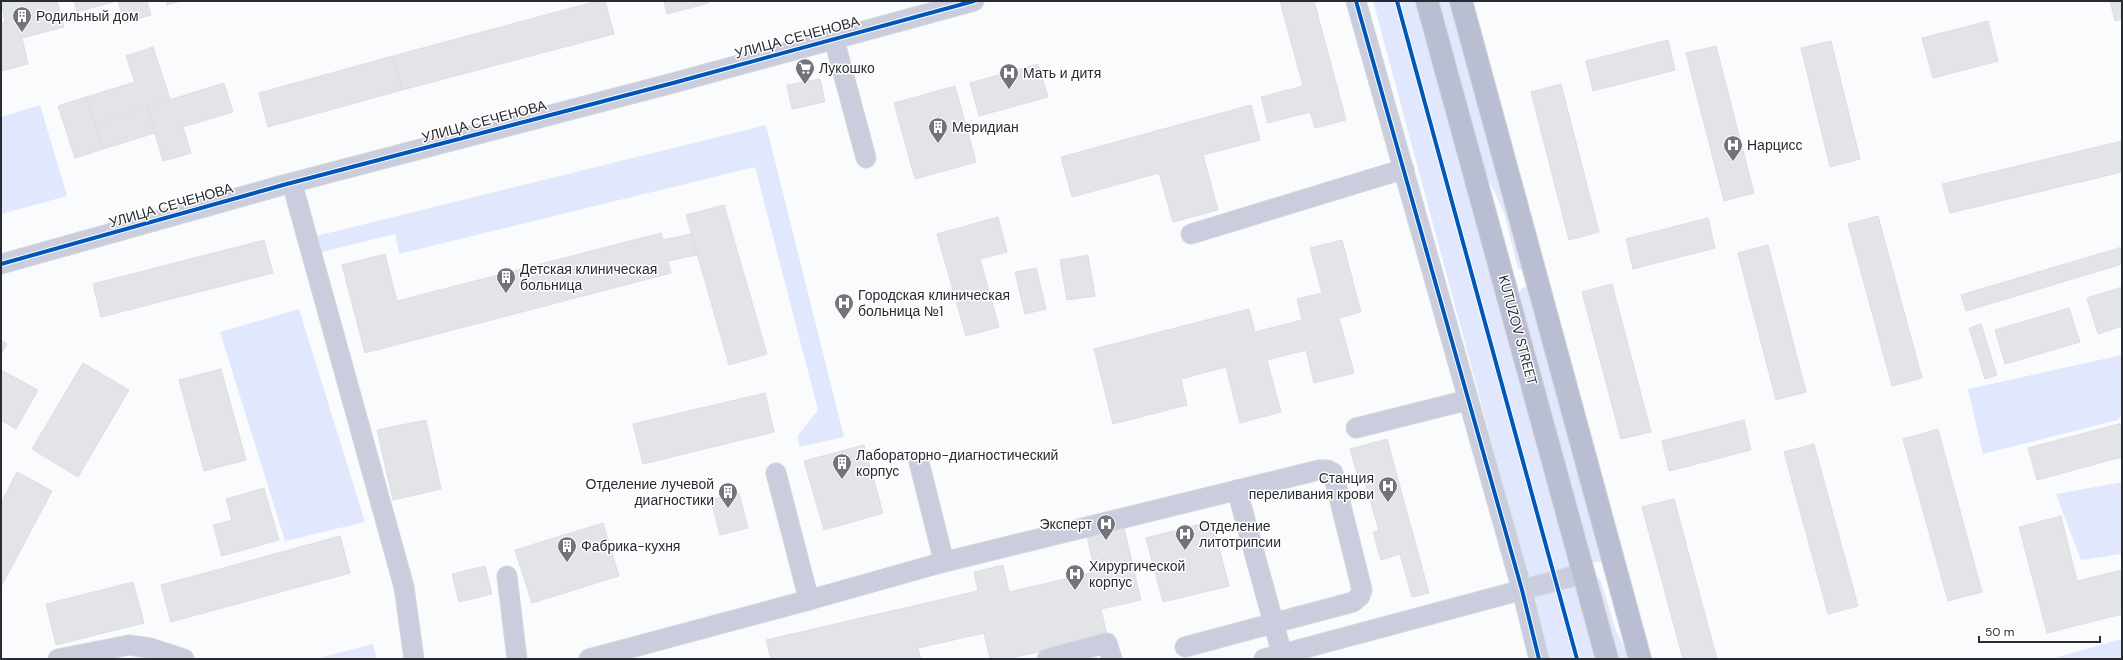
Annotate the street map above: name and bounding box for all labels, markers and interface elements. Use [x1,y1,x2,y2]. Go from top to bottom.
building icon: Родильный дом [11,5,33,33]
place label: Родильный дом [36,7,139,25]
street label: УЛИЦА СЕЧЕНОВА [733,12,862,62]
supermarket icon: Лукошко [794,57,816,85]
place label: Лукошко [819,59,875,77]
hospital icon: Мать и дитя [998,62,1020,90]
place label: Мать и дитя [1023,64,1101,82]
street label: УЛИЦА СЕЧЕНОВА [420,96,549,146]
building icon: Меридиан [927,116,949,144]
place label: Меридиан [952,118,1019,136]
hospital icon: Нарцисс [1722,134,1744,162]
place label: Нарцисс [1747,136,1803,154]
street label: УЛИЦА СЕЧЕНОВА [107,178,236,231]
place label: Детская клиническая больница [520,260,657,294]
building icon: Детская клиническая больница [495,266,517,294]
street label: KUTUZOV STREET [1495,273,1541,387]
place label: Городская клиническая больница №1 [858,286,1010,320]
hospital icon: Городская клиническая больница №1 [833,292,855,320]
place label: Лабораторно-диагностический корпус [856,446,1058,480]
building icon: Лабораторно-диагностический корпус [831,452,853,480]
place label: Станция переливания крови [1249,469,1374,503]
place label: Отделение лучевой диагностики [586,475,714,509]
hospital icon: Станция переливания крови [1377,475,1399,503]
building icon: Отделение лучевой диагностики [717,481,739,509]
hospital icon: Эксперт [1095,513,1117,541]
place label: Эксперт [1039,515,1093,533]
place label: Отделение литотрипсии [1199,517,1281,551]
hospital icon: Отделение литотрипсии [1174,523,1196,551]
building icon: Фабрика-кухня [556,535,578,563]
place label: Фабрика-кухня [581,537,680,555]
place label: Хирургической корпус [1089,557,1185,591]
hospital icon: Хирургической корпус [1064,563,1086,591]
scale bar [1979,618,2100,644]
text: 50 m [1985,624,2014,640]

